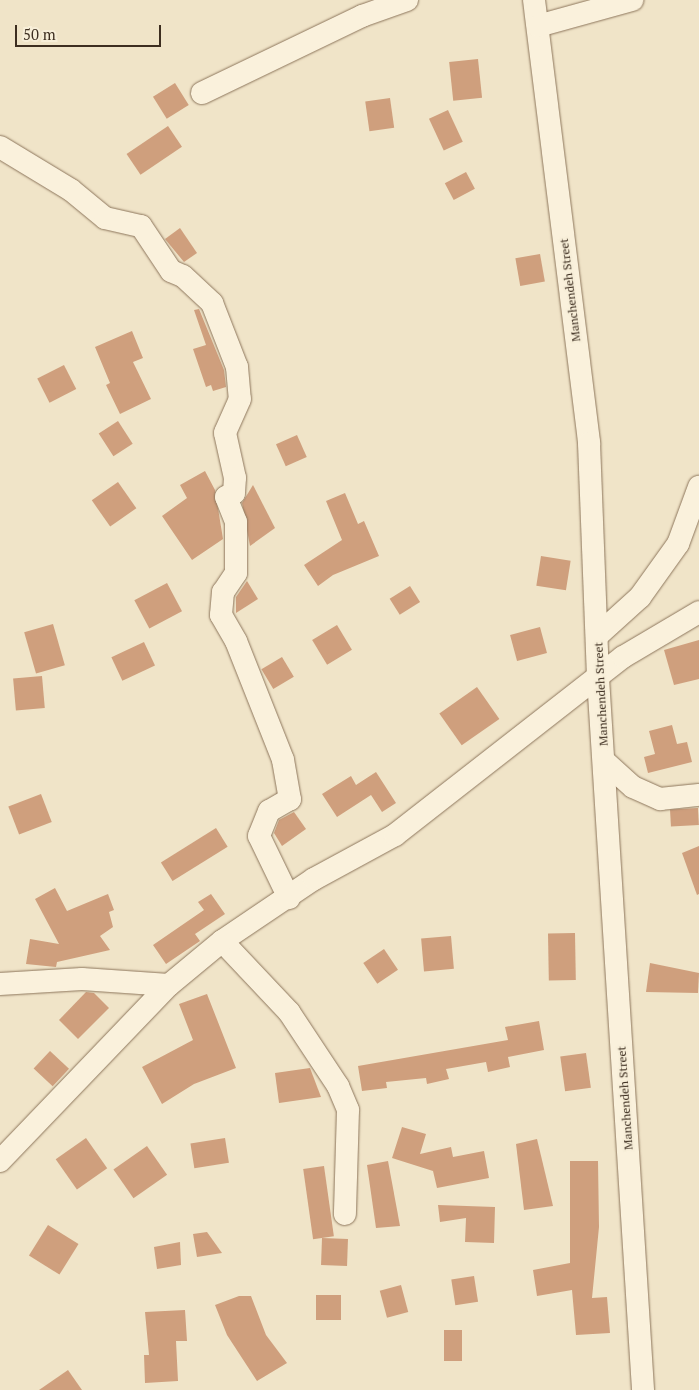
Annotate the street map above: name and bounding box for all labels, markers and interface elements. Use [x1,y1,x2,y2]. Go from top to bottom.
scale bar [18,15,164,47]
text: 50 m [23,24,56,44]
street label: Manchendeh Street [557,237,583,343]
street label: Manchendeh Street [591,642,611,746]
street label: Manchendeh Street [614,1046,636,1150]

